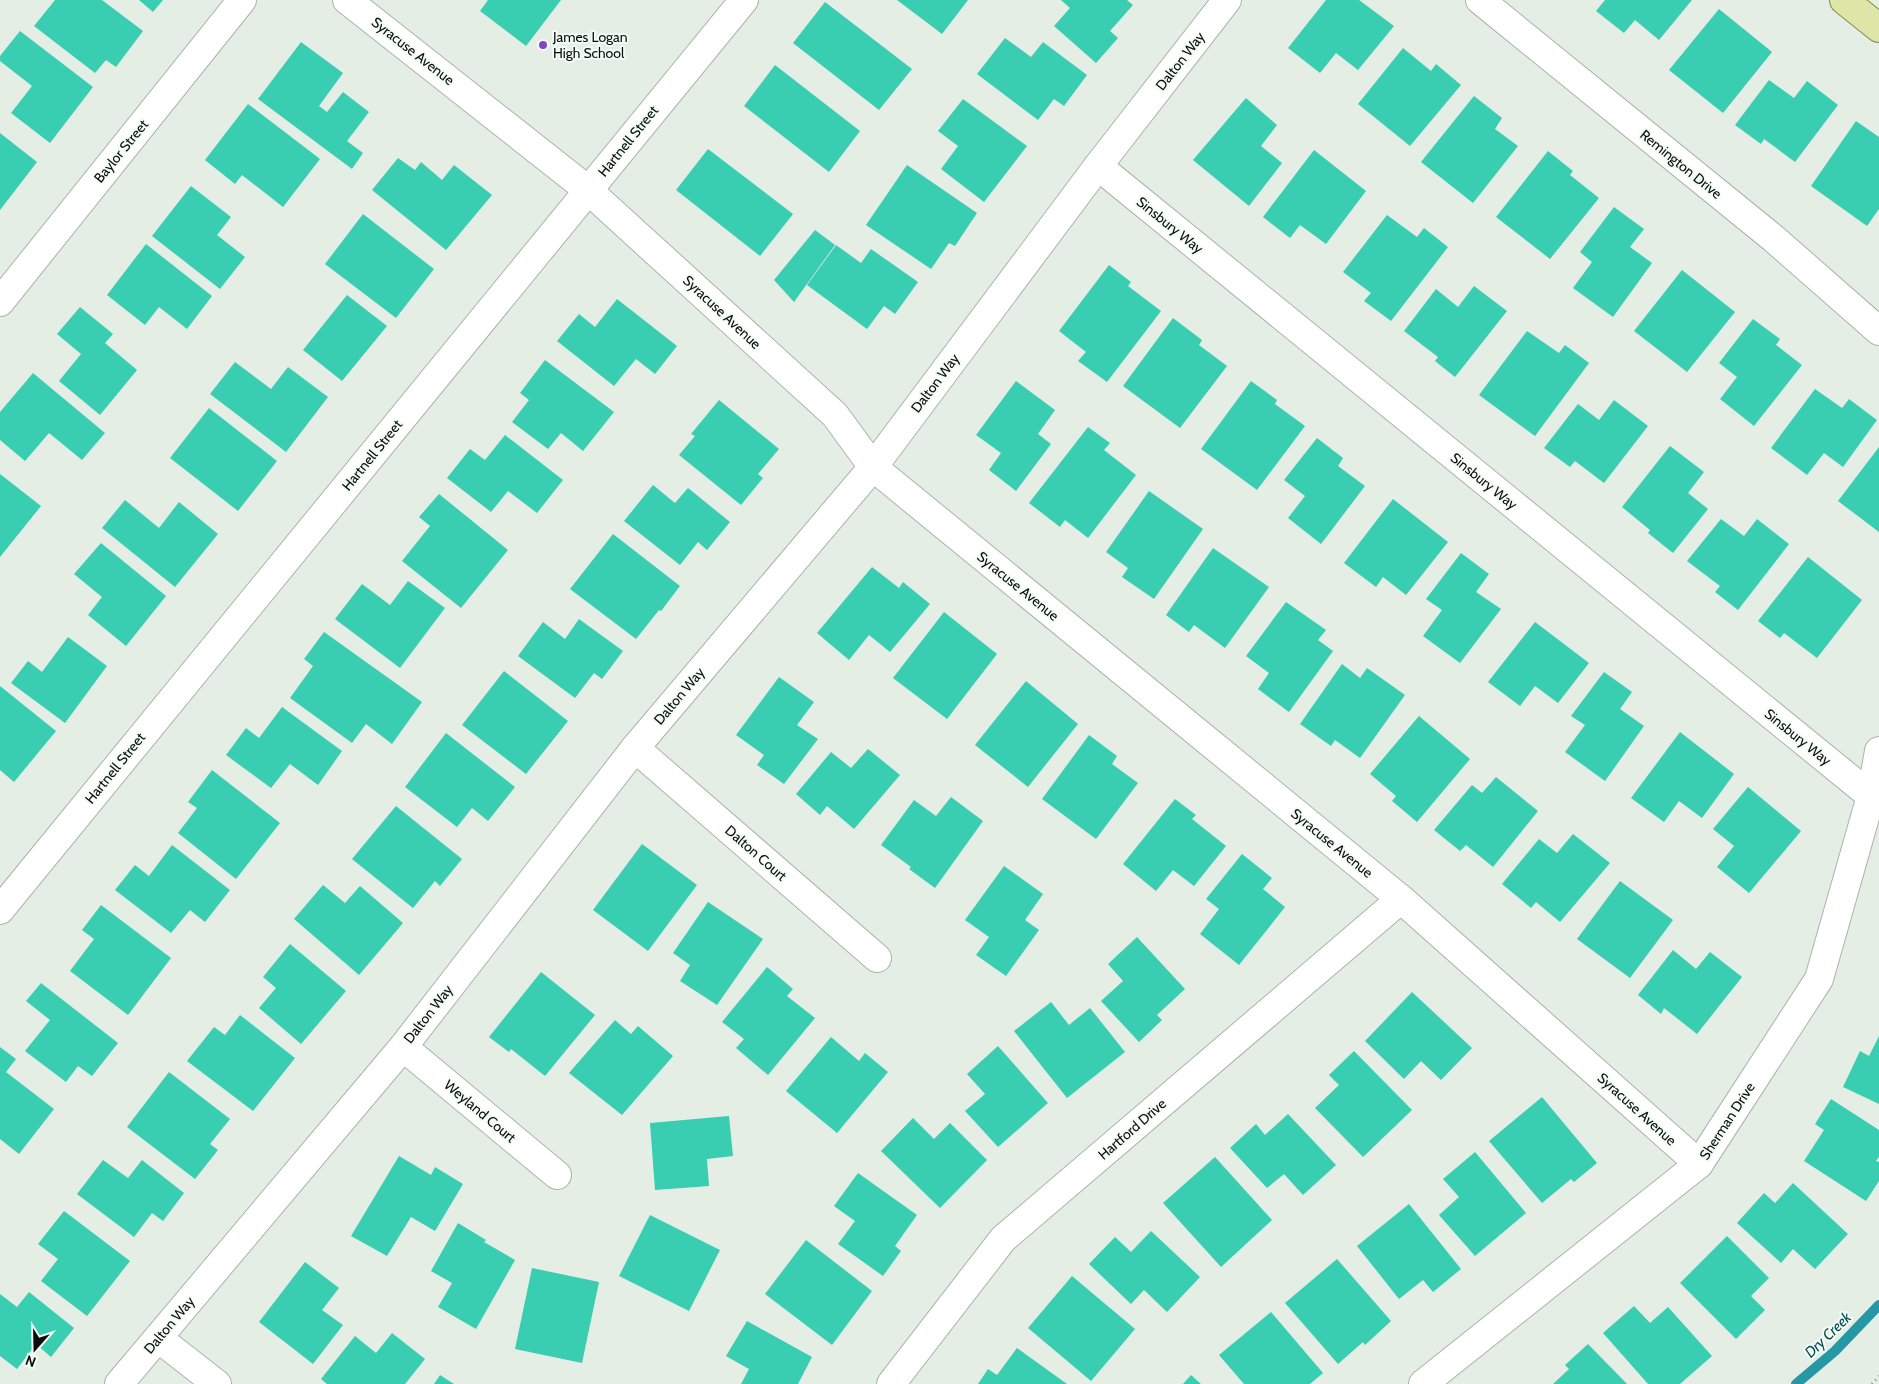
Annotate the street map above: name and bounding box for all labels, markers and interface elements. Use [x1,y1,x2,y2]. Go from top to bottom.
street label: Syracuse Avenue [368,13,458,89]
place label: James Logan High School [552,28,628,62]
street label: Dalton Way [1151,28,1209,94]
marker: James Logan High School [537,39,549,51]
street label: Hartnell Street [594,102,662,180]
street label: Baylor Street [90,115,152,186]
street label: Remington Drive [1636,125,1726,203]
street label: Sinsbury Way [1133,193,1207,257]
street label: Syracuse Avenue [679,271,765,353]
street label: Dalton Way [907,350,963,416]
street label: Hartnell Street [338,416,406,494]
street label: Sinsbury Way [1447,449,1521,513]
street label: Syracuse Avenue [973,547,1063,625]
street label: Dalton Way [650,664,708,728]
street label: Sinsbury Way [1761,705,1835,769]
street label: Hartnell Street [81,729,149,807]
street label: Syracuse Avenue [1287,804,1377,882]
street label: Dalton Court [721,821,791,885]
street label: Dalton Way [399,981,457,1047]
street label: Syracuse Avenue [1594,1069,1680,1149]
street label: Weyland Court [440,1076,520,1146]
street label: Sherman Drive [1695,1079,1759,1163]
street label: Hartford Drive [1094,1095,1170,1163]
street label: Dalton Way [140,1293,198,1357]
water label: Dry Creek [1801,1308,1855,1361]
north arrow [10,1324,60,1374]
text: N [23,1351,38,1371]

